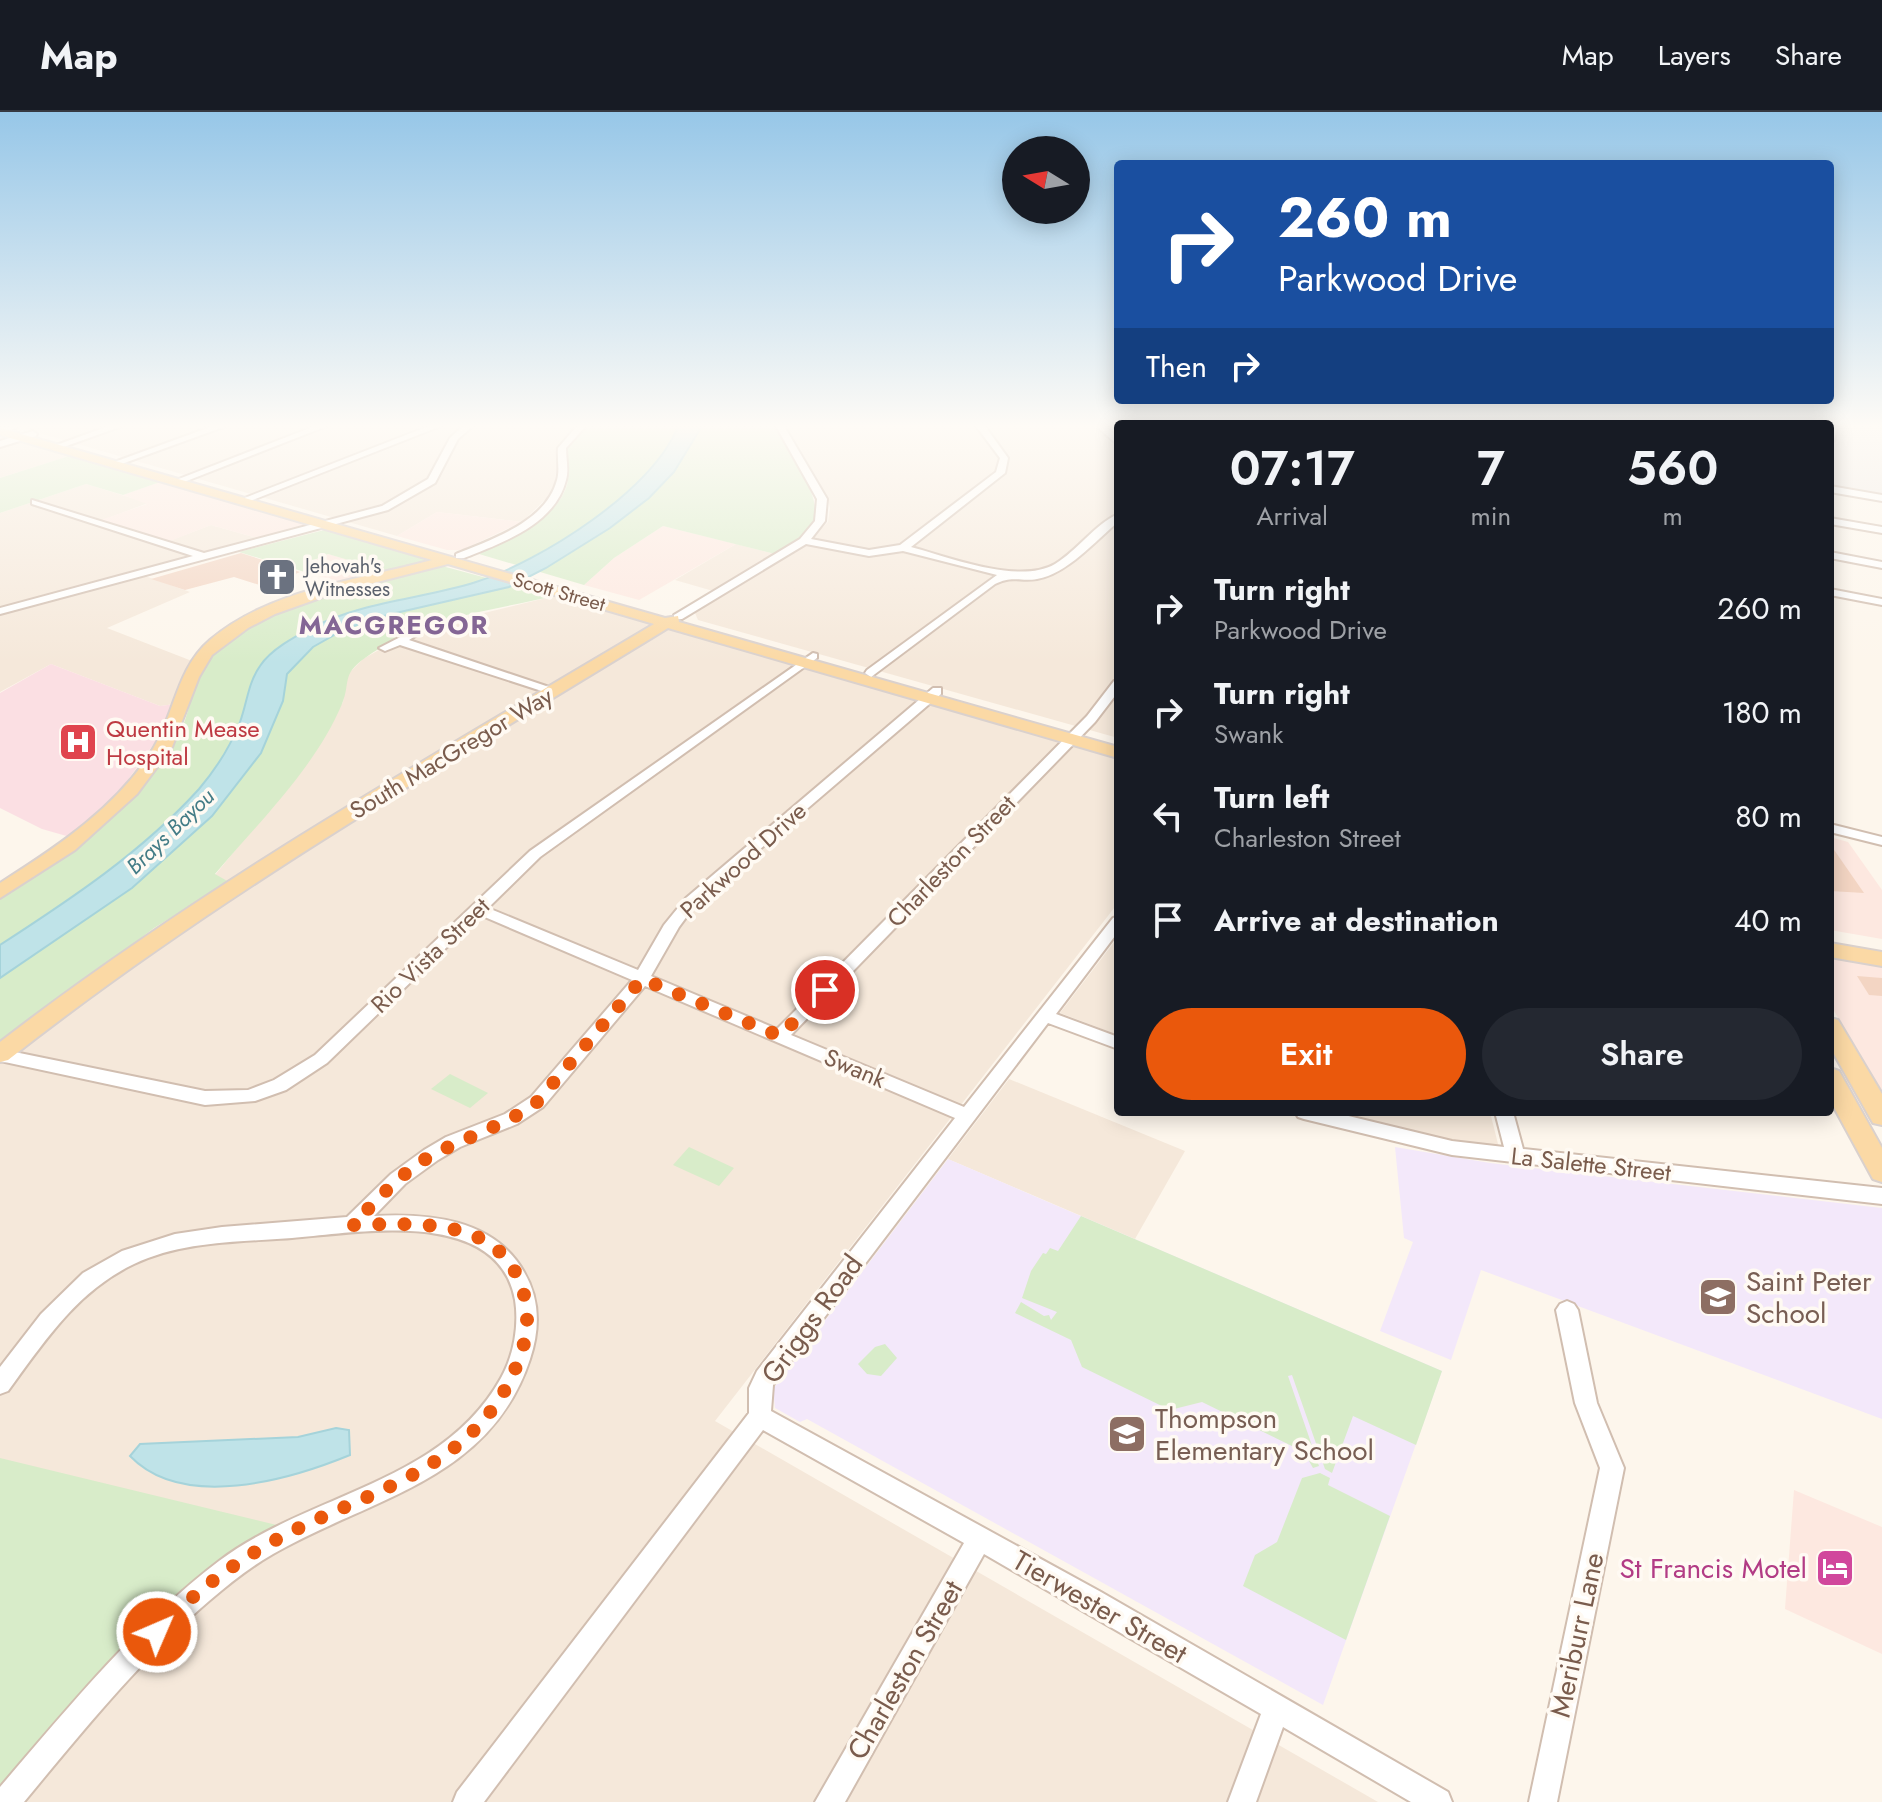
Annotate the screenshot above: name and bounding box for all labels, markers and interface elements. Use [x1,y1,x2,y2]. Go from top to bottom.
text: Map [40,28,118,83]
text: Map [1562,35,1614,76]
text: Layers [1658,35,1731,76]
text: Share [1775,35,1842,76]
north arrow [1002,136,1090,224]
map controls [1002,136,1090,224]
text: 260 m [1278,177,1452,258]
icon: right [1146,192,1250,296]
text: Parkwood Drive [1278,252,1517,304]
icon: right [1223,344,1267,388]
text: Then [1146,345,1207,388]
text: 07:17 [1230,434,1355,503]
text: 7 [1477,434,1505,503]
text: 560 [1627,434,1718,503]
text: Arrival [1256,497,1328,535]
text: min [1471,497,1511,535]
text: m [1662,497,1683,535]
place label: Jehovah's Witnesses [302,552,390,604]
church icon: Jehovah's Witnesses [256,556,298,598]
street label: Scott Street [509,565,609,619]
text: Turn right [1214,568,1350,611]
icon: right [1146,586,1190,630]
text: 260 m [1717,587,1802,630]
district label: MACGREGOR [299,606,489,644]
text: Parkwood Drive [1214,611,1387,649]
text: Turn right [1214,672,1350,715]
street label: South MacGregor Way [343,678,560,828]
icon: right [1146,690,1190,734]
text: 180 m [1722,691,1802,734]
place label: Quentin Mease Hospital [106,711,260,774]
text: Swank [1214,715,1284,753]
hospital icon: Quentin Mease Hospital [57,721,99,763]
text: Turn left [1214,776,1329,819]
water label: Brays Bayou [119,781,221,881]
street label: Charleston Street [879,787,1024,935]
street label: Parkwood Drive [672,794,814,926]
icon: left [1146,794,1190,838]
text: 80 m [1735,795,1802,838]
text: Charleston Street [1214,819,1401,857]
street label: Rio Vista Street [363,889,498,1021]
icon: arrive [1146,898,1190,942]
text: Arrive at destination [1214,899,1499,942]
text: 40 m [1734,899,1802,942]
pin [791,956,859,1024]
icon: arrive [803,968,847,1012]
button: Exit [1146,1008,1466,1100]
button: Share [1482,1008,1802,1100]
street label: Swank [819,1039,892,1097]
street label: La Salette Street [1509,1138,1673,1190]
street label: Griggs Road [751,1246,873,1392]
place label: Saint Peter School [1746,1261,1872,1334]
school or university icon: Saint Peter School [1697,1276,1739,1318]
place label: Thompson Elementary School [1155,1398,1374,1471]
school or university icon: Thompson Elementary School [1106,1413,1148,1455]
street label: Tierwester Street [1005,1540,1195,1674]
hotel icon: St Francis Motel [1814,1547,1856,1589]
place label: St Francis Motel [1619,1548,1807,1589]
street label: Meriburr Lane [1540,1549,1614,1721]
street label: Charleston Street [837,1572,973,1767]
position arrow [115,1590,199,1674]

